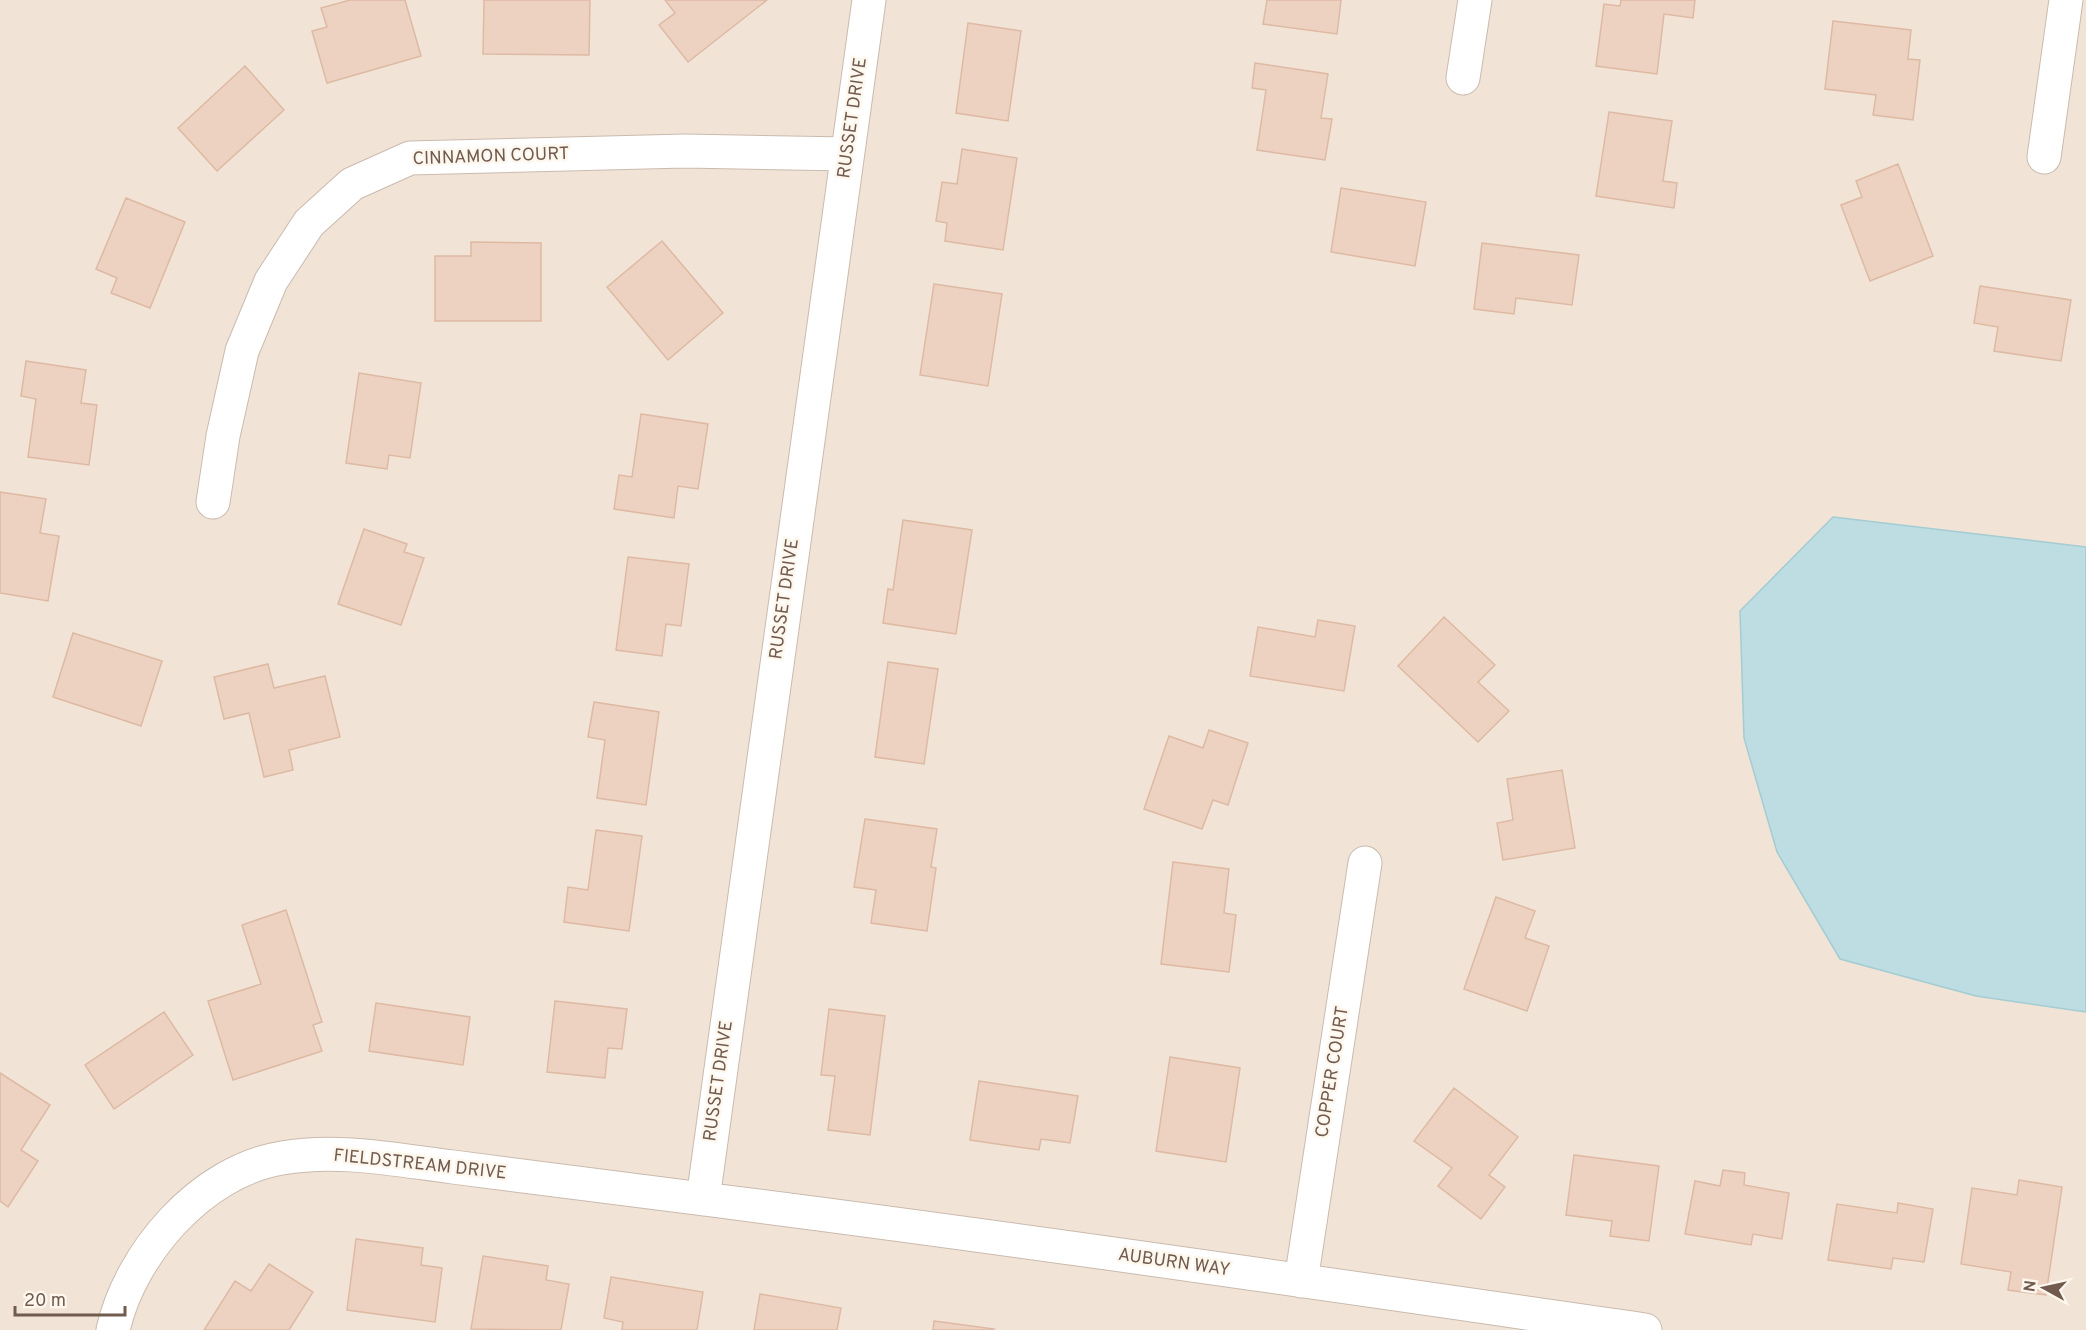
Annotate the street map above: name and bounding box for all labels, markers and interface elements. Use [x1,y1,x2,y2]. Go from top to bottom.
street label: RUSSET DRIVE [833,56,873,180]
street label: CINNAMON COURT [412,143,570,171]
street label: RUSSET DRIVE [765,537,805,661]
street label: COPPER COURT [1311,1005,1355,1139]
street label: RUSSET DRIVE [699,1019,739,1143]
street label: FIELDSTREAM DRIVE [332,1144,508,1186]
street label: AUBURN WAY [1116,1244,1232,1282]
north arrow [2014,1258,2074,1318]
scale bar [15,1279,124,1317]
text: N [2020,1279,2042,1293]
text: 20 m [24,1290,66,1313]

